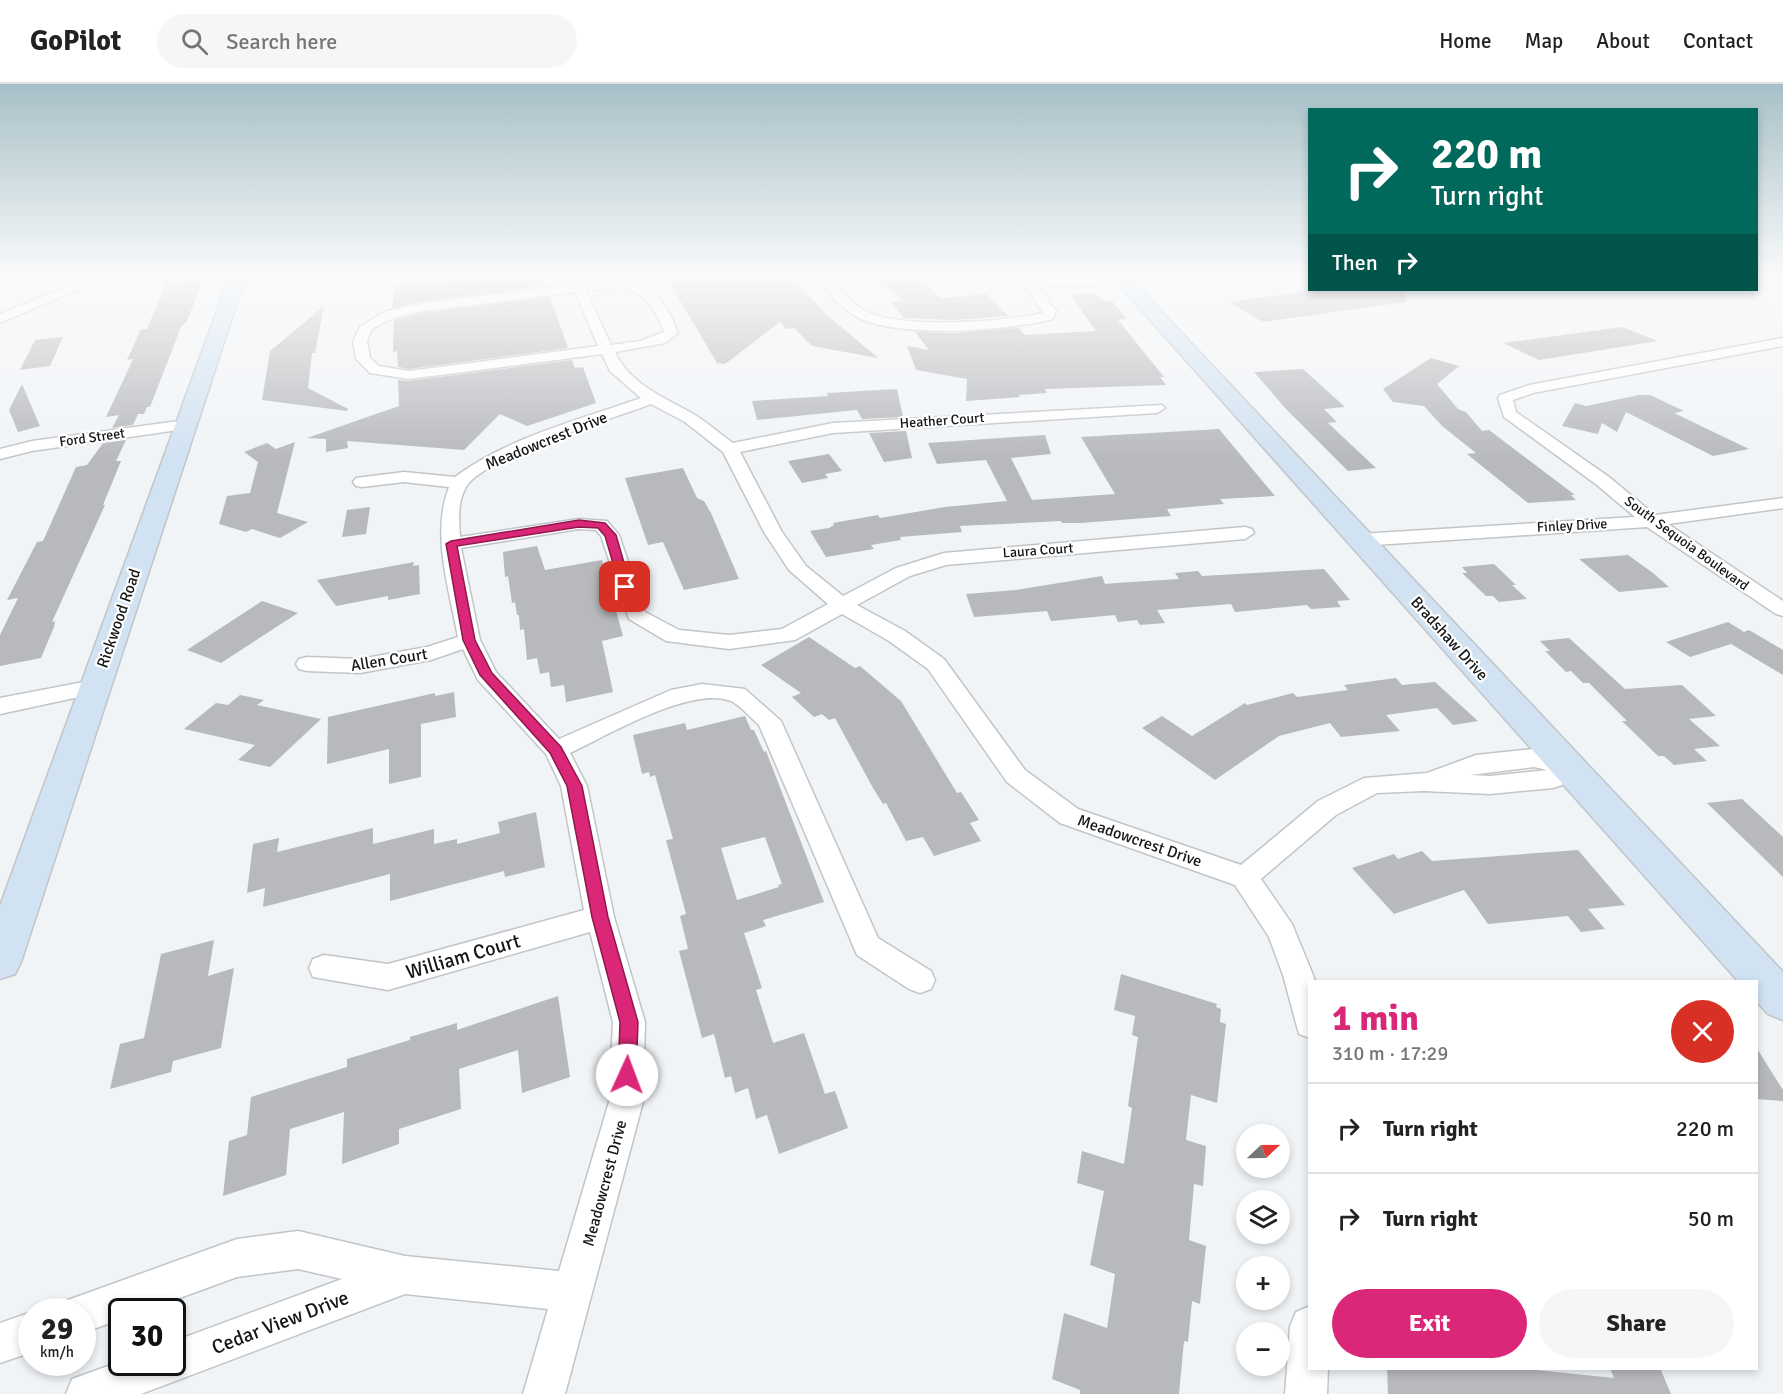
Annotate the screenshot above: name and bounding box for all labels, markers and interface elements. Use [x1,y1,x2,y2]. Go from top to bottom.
search box [157,14,577,68]
text: GoPilot [30,24,121,58]
icon: search [178,25,211,58]
text: Search here [226,28,337,55]
text: Home [1439,28,1492,54]
text: Map [1525,28,1563,54]
text: About [1596,28,1650,54]
text: Contact [1683,28,1753,54]
text: 220 m [1431,129,1542,180]
icon: right [1332,132,1410,210]
text: Turn right [1431,180,1544,213]
icon: right [1390,246,1423,279]
text: Then [1332,249,1378,276]
street label: Meadowcrest Drive [482,407,610,475]
street label: Heather Court [899,409,985,432]
street label: Ford Street [58,424,126,451]
street label: South Sequoia Boulevard [1621,493,1752,594]
street label: Finley Drive [1536,515,1608,536]
street label: Laura Court [1002,540,1074,561]
pin [599,561,650,612]
street label: Rickwood Road [93,566,145,671]
icon: arrive [608,570,641,603]
street label: Bradshaw Drive [1406,592,1492,685]
street label: Allen Court [349,644,429,676]
street label: Meadowcrest Drive [1075,810,1204,872]
street label: William Court [403,928,523,985]
text: 1 min [1332,996,1419,1041]
button: close [1671,1000,1734,1063]
text: 310 m · 17:29 [1332,1041,1448,1066]
position arrow [595,1043,659,1107]
icon: right [1332,1112,1365,1145]
text: Turn right [1383,1115,1478,1142]
text: 220 m [1676,1115,1734,1142]
street label: Meadowcrest Drive [578,1118,631,1249]
north arrow [1236,1124,1290,1178]
map controls [1236,1124,1290,1376]
button: layers [1236,1190,1290,1244]
icon: right [1332,1202,1365,1235]
text: Turn right [1383,1205,1478,1232]
text: 50 m [1688,1205,1734,1232]
button: + [1236,1256,1290,1310]
street label: Cedar View Drive [208,1285,352,1360]
button: Exit [1332,1289,1527,1358]
button: Share [1539,1289,1734,1358]
speed limit sign: 30 [108,1298,186,1376]
text: 29 [41,1311,73,1348]
button: − [1236,1322,1290,1376]
text: km/h [40,1343,74,1361]

